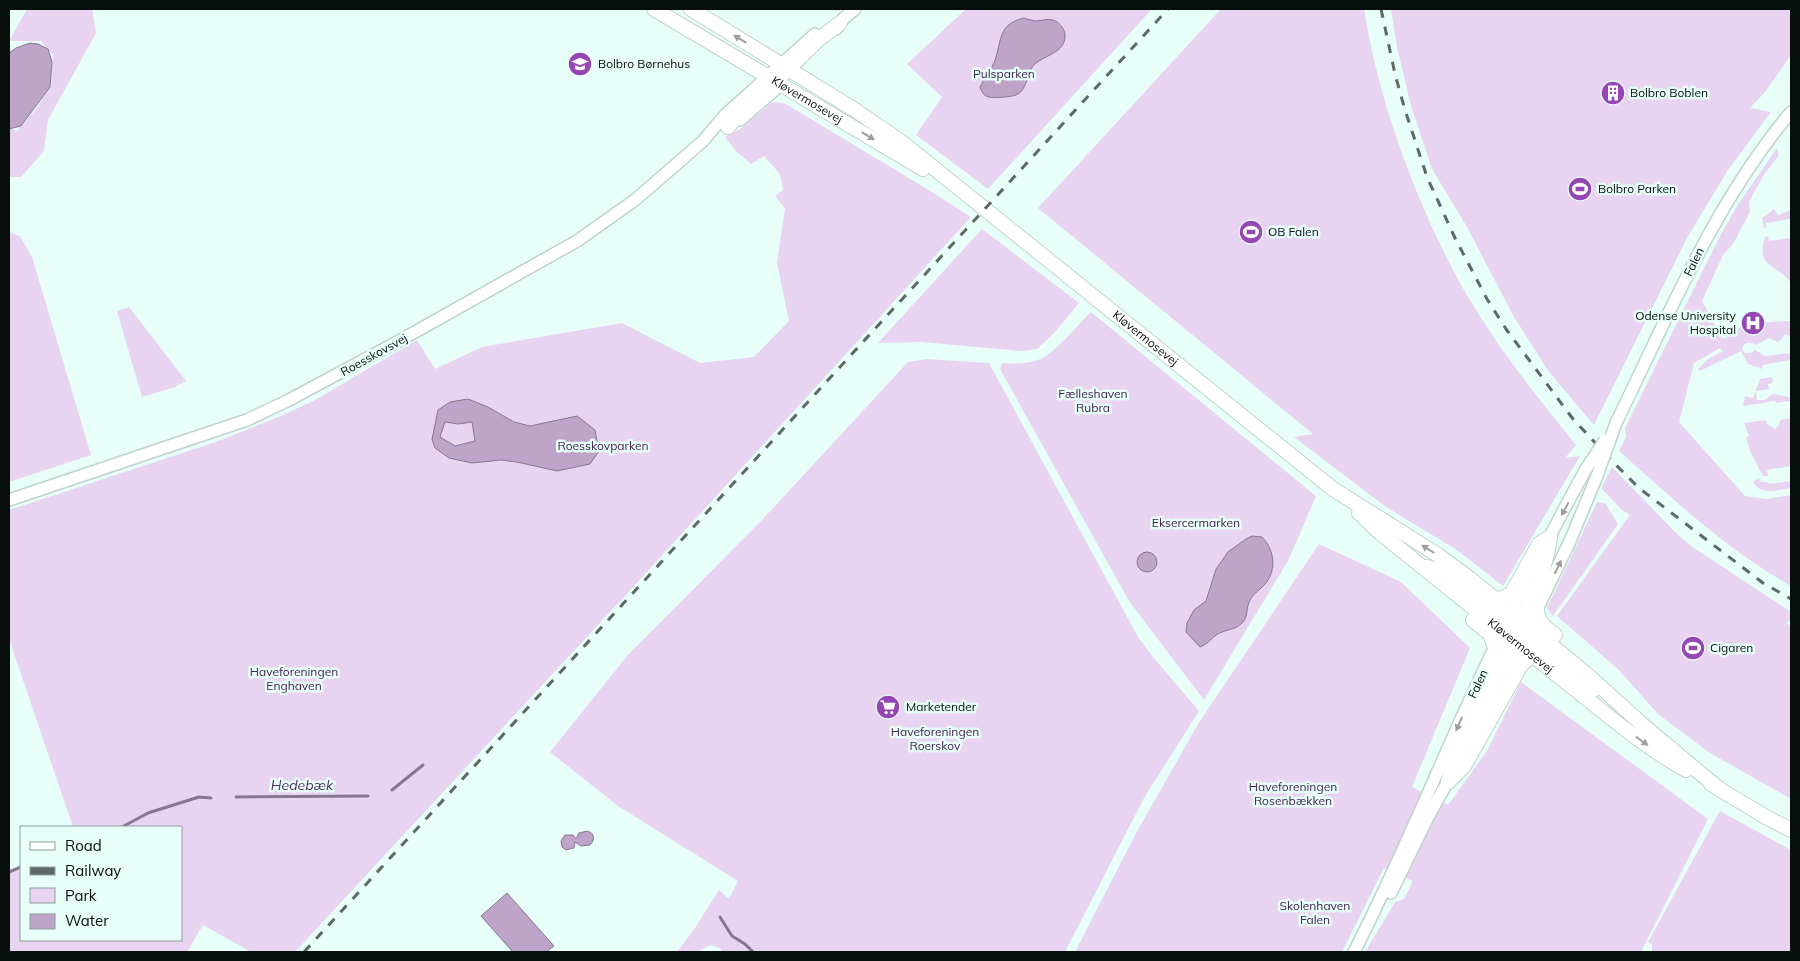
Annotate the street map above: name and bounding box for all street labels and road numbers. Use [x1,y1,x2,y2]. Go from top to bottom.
street label: Kløvermosevej [769,73,846,127]
street label: Falen [1680,245,1707,279]
street label: Kløvermosevej [1110,307,1182,369]
street label: Roesskovsvej [338,330,410,379]
street label: Kløvermosevej [1485,615,1557,676]
street label: Falen [1464,667,1491,701]

